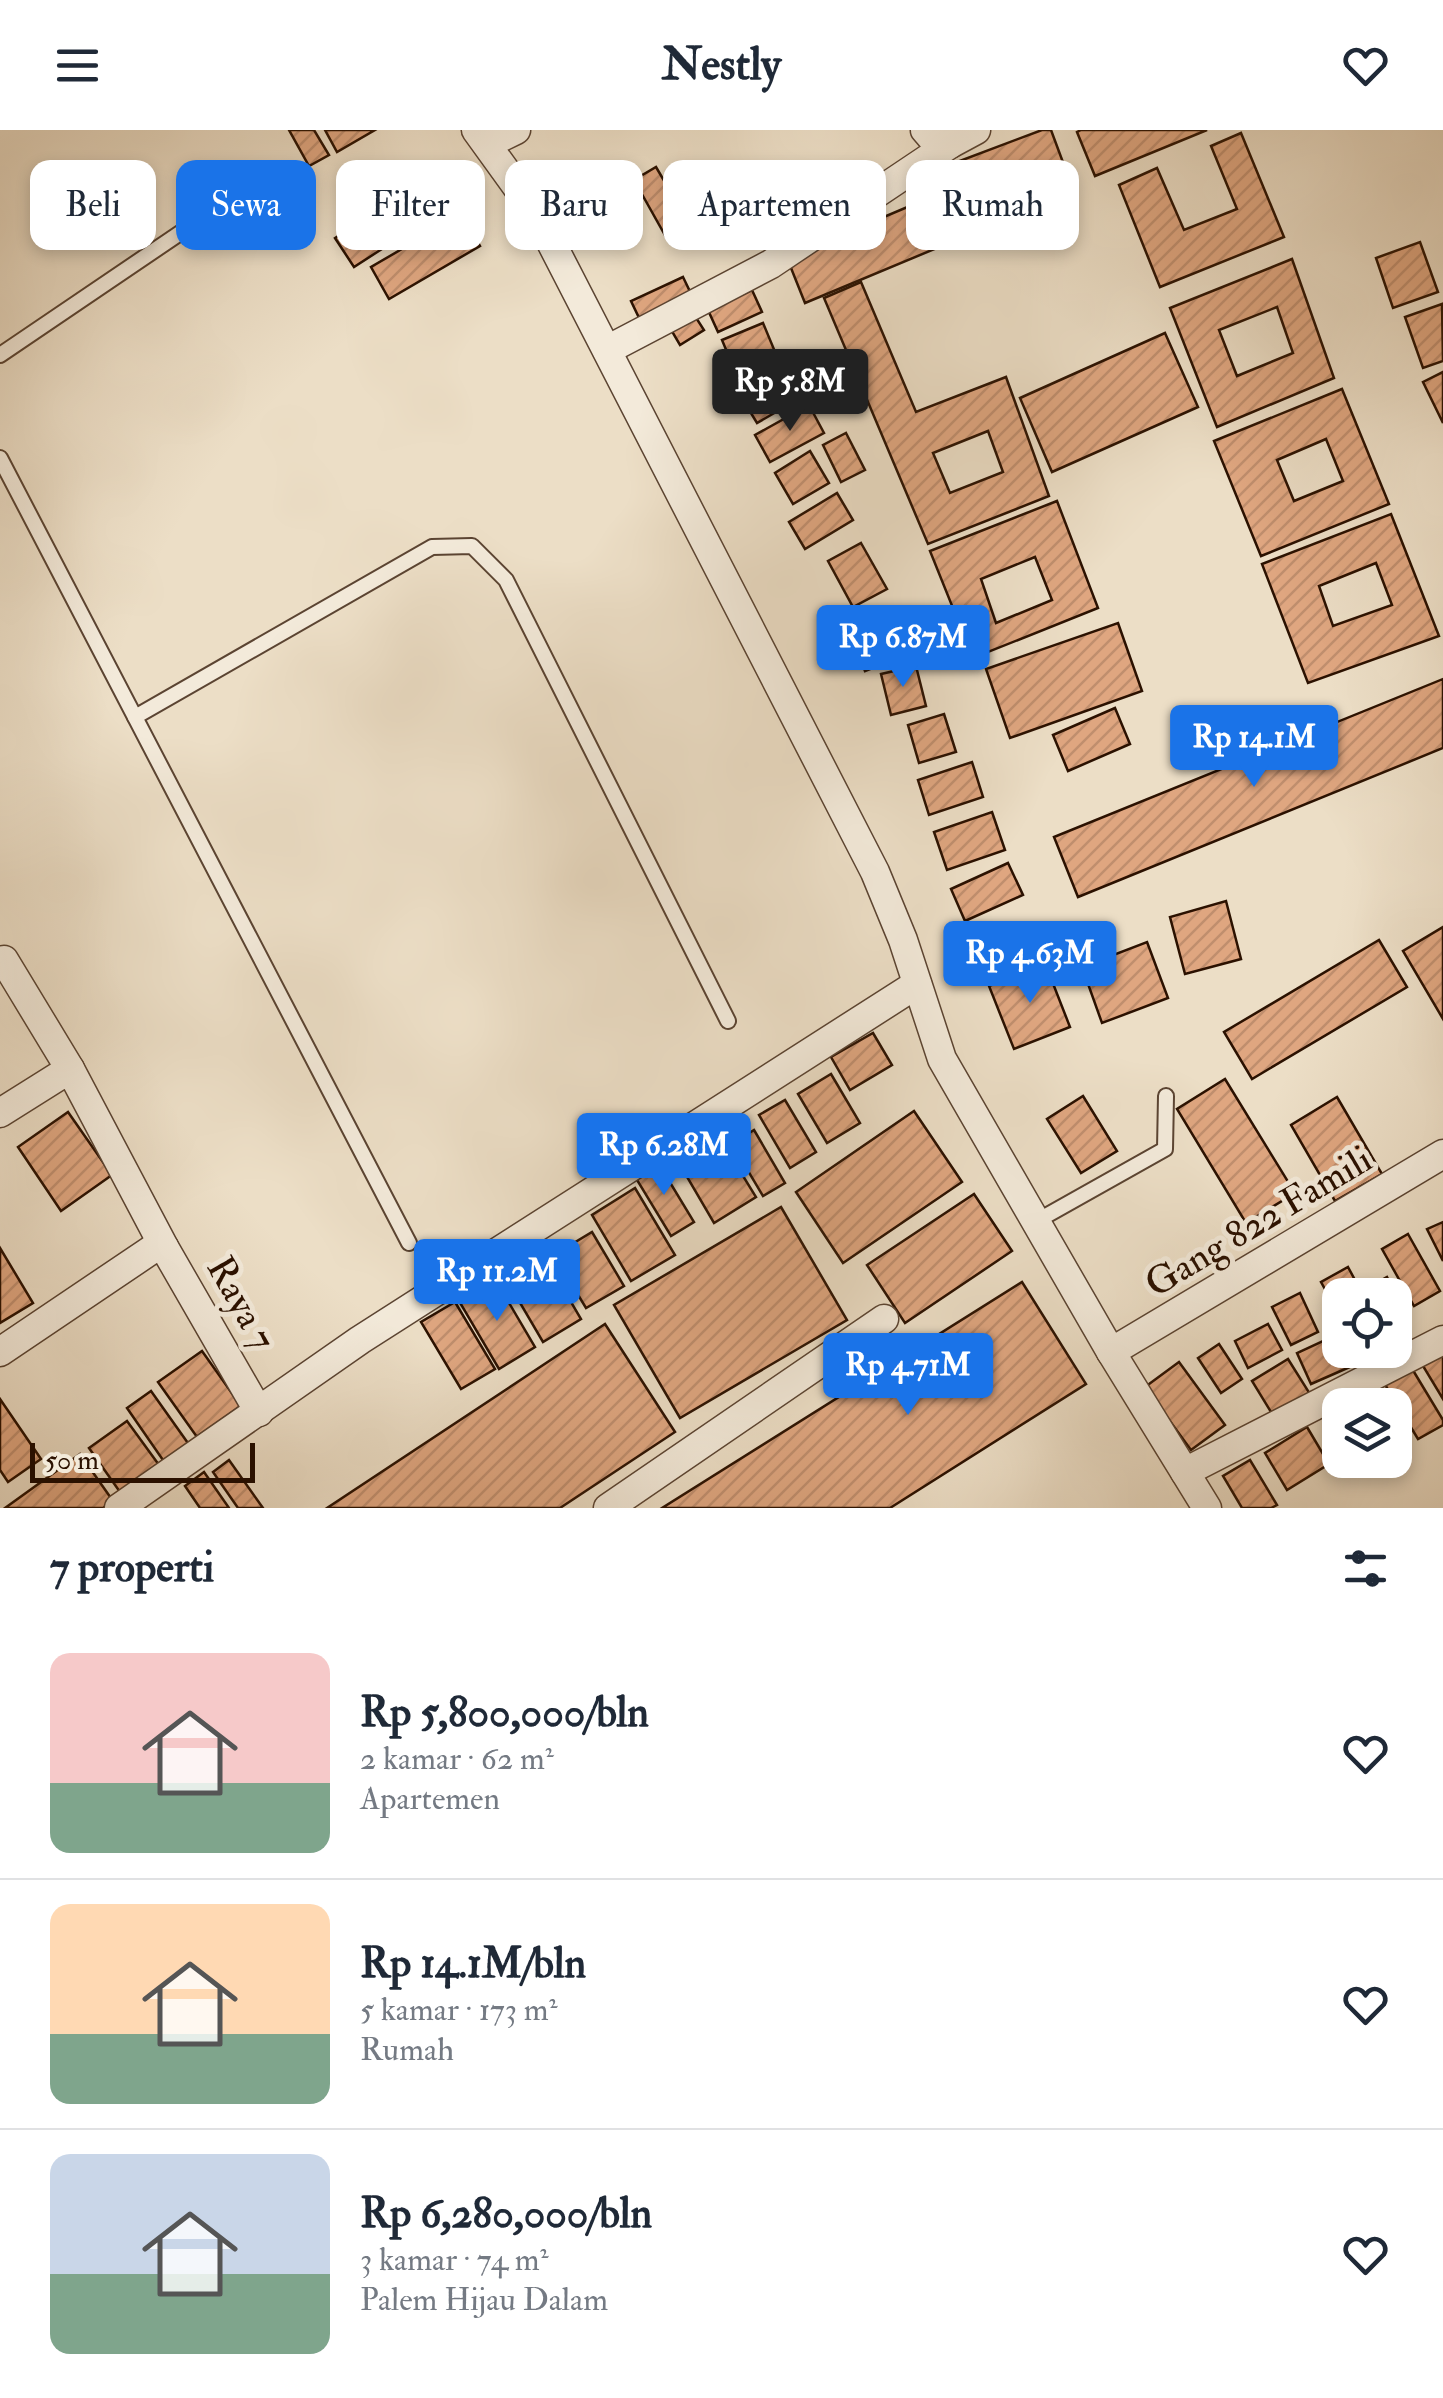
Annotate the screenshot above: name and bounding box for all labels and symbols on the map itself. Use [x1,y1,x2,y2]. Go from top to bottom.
pin: Rp 5.8M [698,349,882,434]
pin: Rp 6.87M [800,605,1006,690]
pin: Rp 14.1M [1151,705,1357,790]
pin: Rp 4.63M [927,921,1133,1006]
pin: Rp 6.28M [561,1113,767,1198]
street label: Gang 822 Famili [1136,1135,1381,1308]
pin: Rp 11.2M [394,1239,600,1324]
street label: Raya 7 [196,1248,286,1359]
pin: Rp 4.71M [805,1333,1011,1418]
scale bar [30,1438,255,1482]

